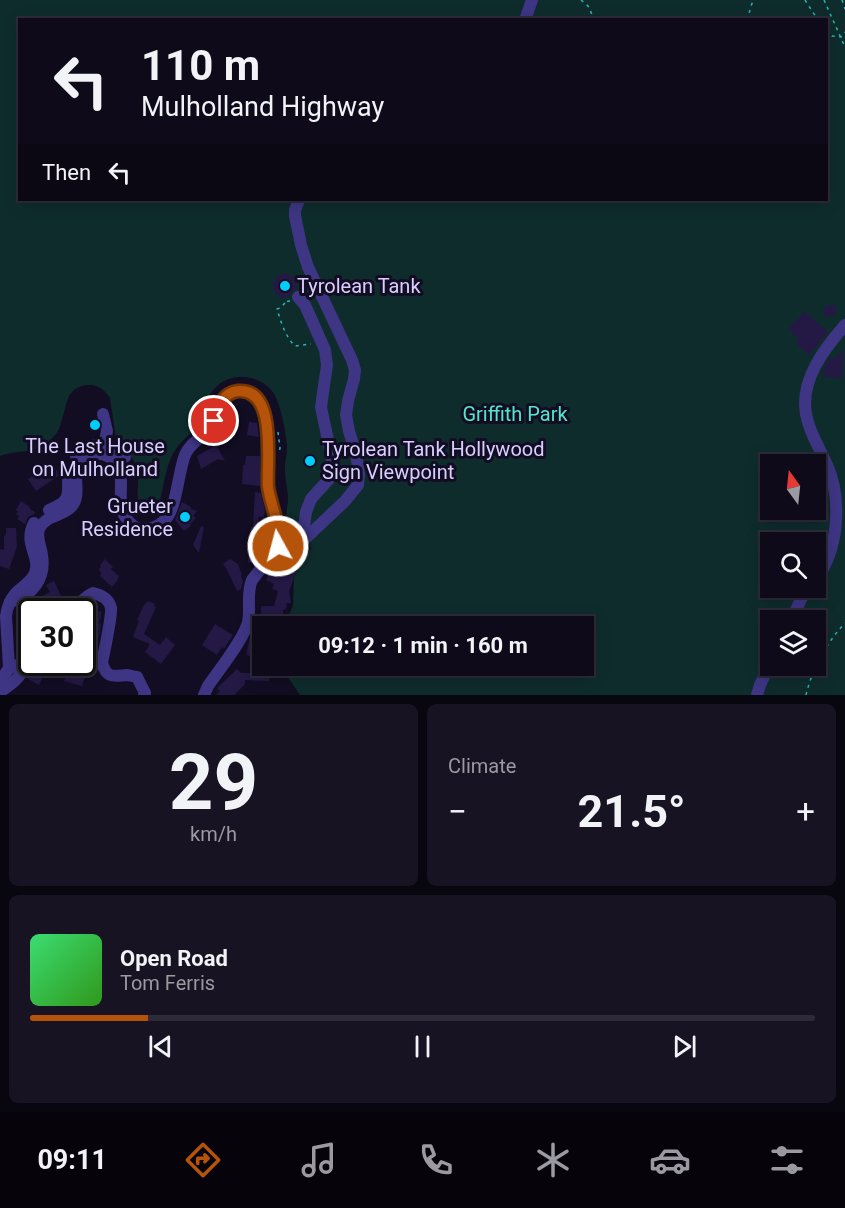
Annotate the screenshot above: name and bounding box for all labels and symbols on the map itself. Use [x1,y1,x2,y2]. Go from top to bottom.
place label: Tyrolean Tank [297,274,421,298]
marker: Tyrolean Tank [278,279,292,293]
pin [188,395,239,446]
park label: Griffith Park [462,402,568,426]
marker: The Last House on Mulholland [88,418,102,432]
place label: The Last House on Mulholland [25,434,165,481]
place label: Tyrolean Tank Hollywood Sign Viewpoint [322,437,544,484]
marker: Tyrolean Tank Hollywood Sign Viewpoint [303,454,317,468]
north arrow [760,454,826,520]
place label: Grueter Residence [81,494,173,541]
marker: Grueter Residence [178,510,192,524]
position arrow [246,514,310,578]
speed limit sign: 30 [18,598,96,676]

